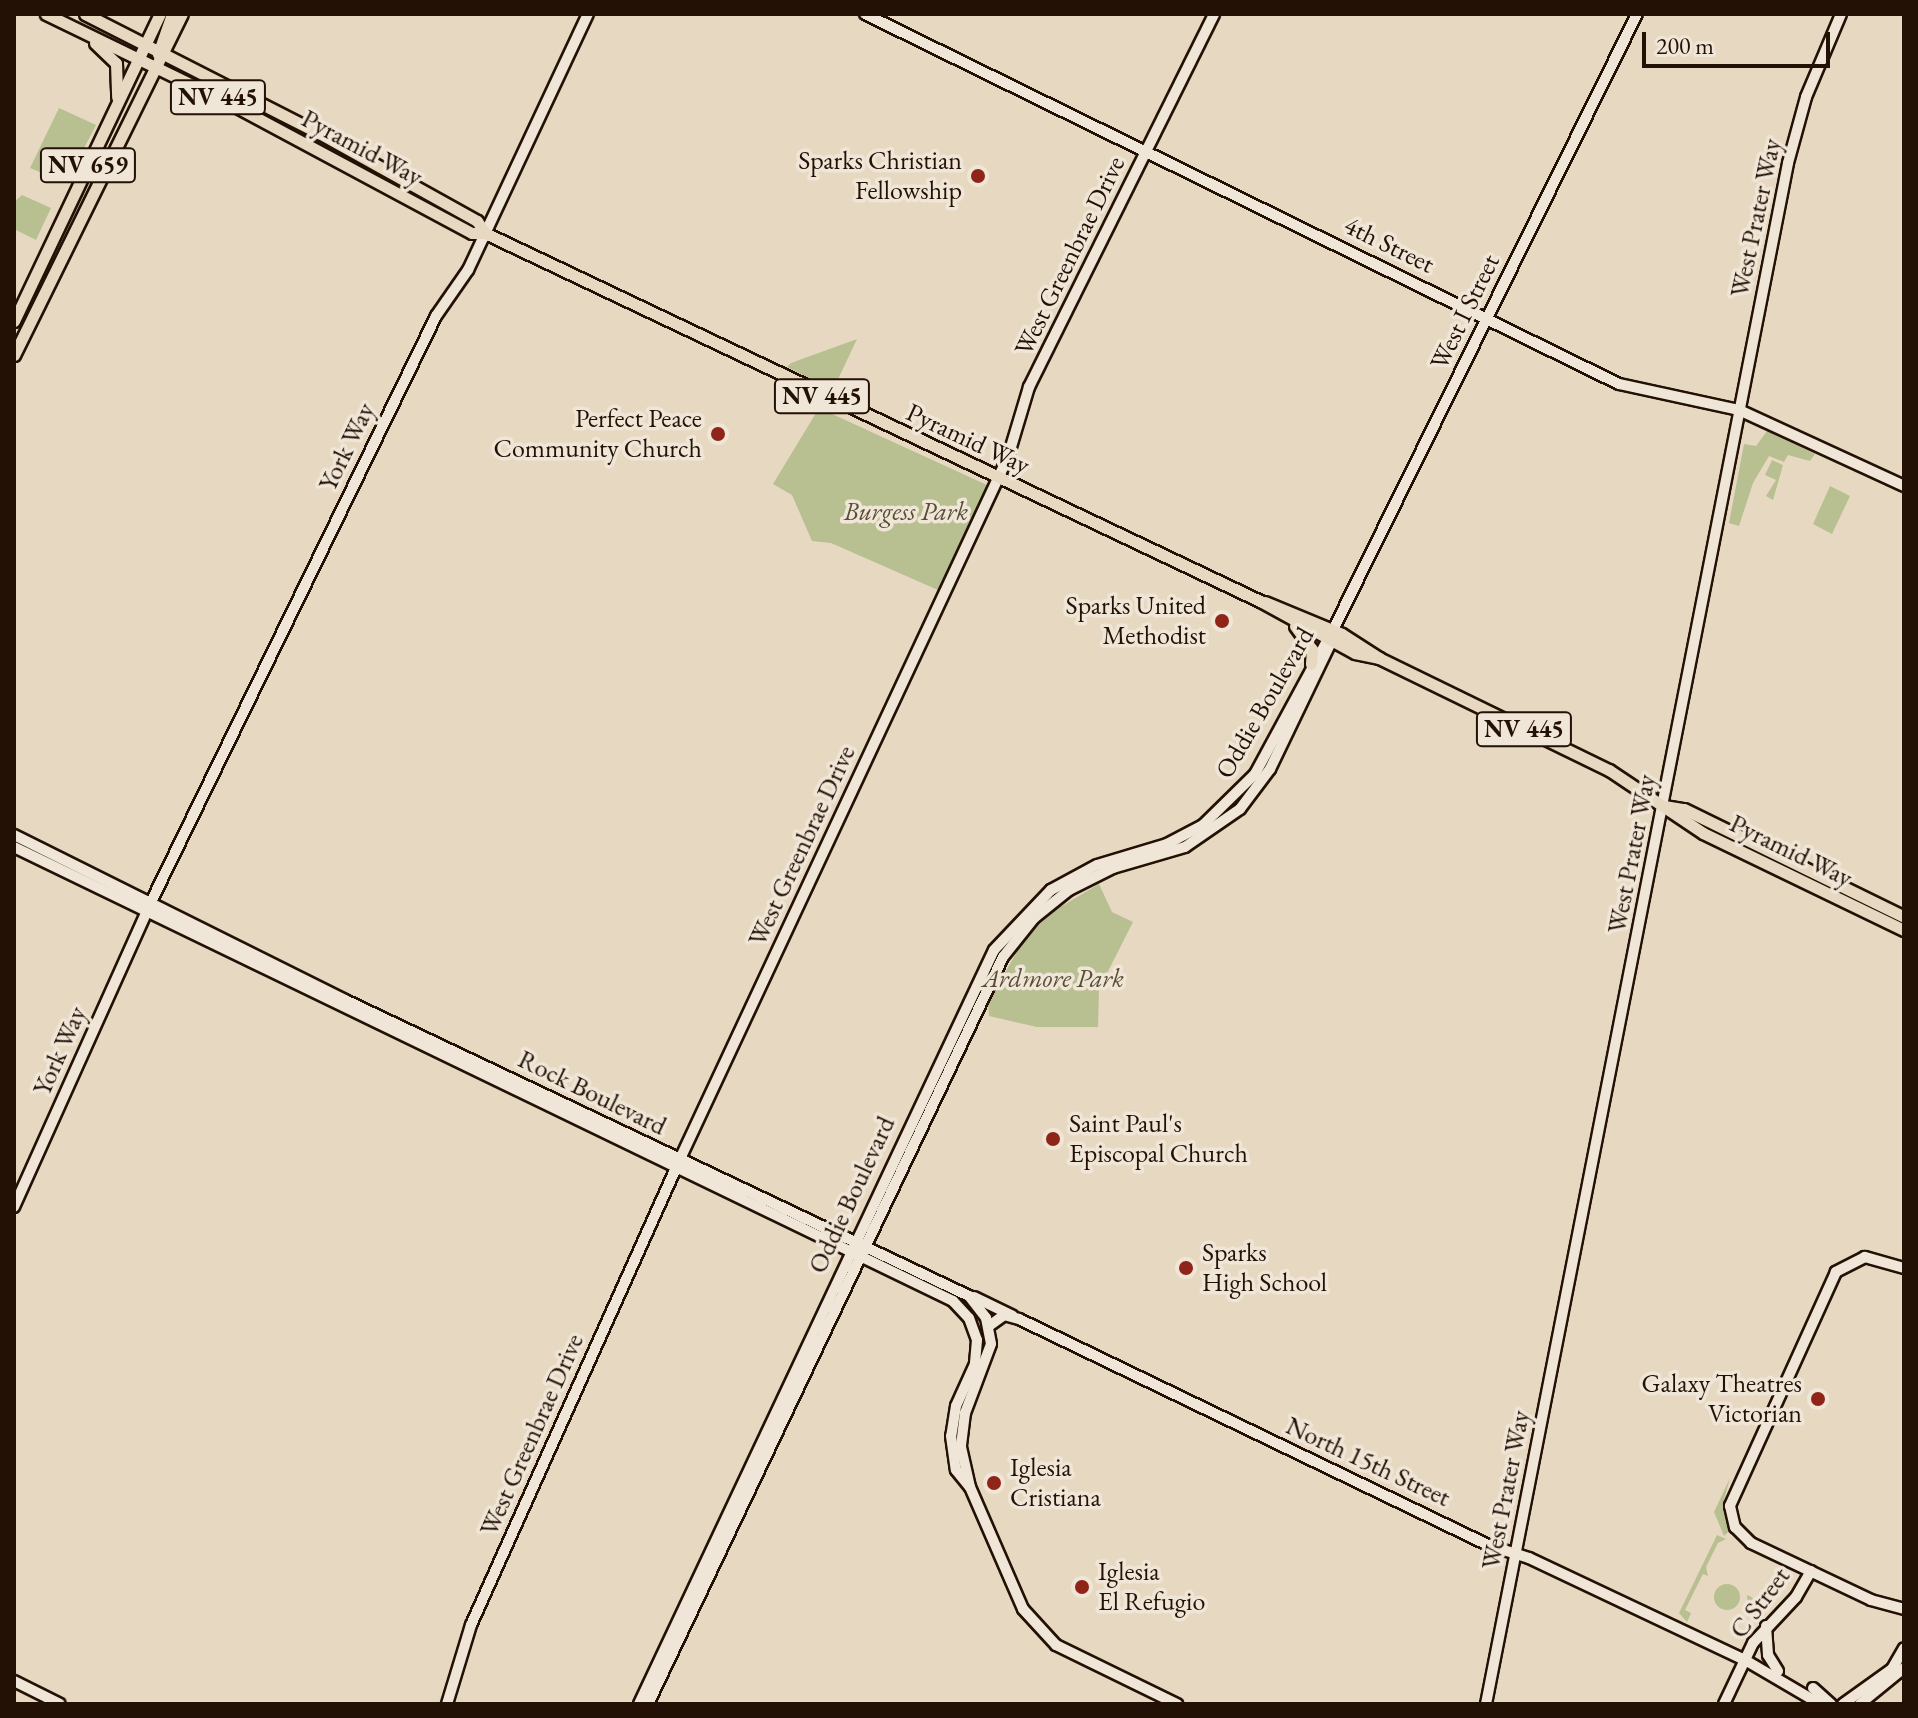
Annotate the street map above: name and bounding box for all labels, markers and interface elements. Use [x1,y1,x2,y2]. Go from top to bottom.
scale bar [1646,16,1834,66]
text: 200 m [1656,30,1714,61]
road number: NV 445 [168,77,268,117]
street label: Pyramid Way [296,103,428,193]
street label: West Prater Way [1724,136,1788,300]
road number: NV 659 [38,145,138,185]
place label: Sparks Christian Fellowship [798,145,962,206]
street label: West Greenbrae Drive [1008,151,1132,361]
marker: Sparks Christian Fellowship [969,167,987,185]
street label: 4th Street [1339,210,1439,280]
street label: West I Street [1424,249,1506,375]
road number: NV 445 [772,376,872,416]
street label: Pyramid Way [901,397,1035,481]
street label: York Way [312,398,382,496]
place label: Perfect Peace Community Church [493,403,702,464]
marker: Perfect Peace Community Church [709,425,727,443]
park label: Burgess Park [844,496,968,528]
place label: Sparks United Methodist [1066,590,1206,652]
marker: Sparks United Methodist [1213,612,1231,630]
street label: Oddie Boulevard [1209,622,1321,784]
road number: NV 445 [1474,709,1574,749]
street label: West Greenbrae Drive [742,741,862,951]
street label: West Prater Way [1601,772,1663,936]
street label: Pyramid Way [1725,808,1857,894]
park label: Ardmore Park [982,963,1124,995]
street label: York Way [27,1002,93,1100]
street label: Rock Boulevard [513,1044,671,1142]
place label: Saint Paul's Episcopal Church [1069,1108,1248,1170]
street label: Oddie Boulevard [802,1112,902,1278]
marker: Saint Paul's Episcopal Church [1044,1130,1062,1148]
place label: Sparks High School [1202,1237,1327,1298]
marker: Sparks High School [1177,1259,1195,1277]
street label: West Greenbrae Drive [473,1329,591,1541]
place label: Galaxy Theatres Victorian [1642,1368,1802,1430]
marker: Galaxy Theatres Victorian [1809,1390,1827,1408]
street label: West Prater Way [1475,1408,1537,1572]
street label: North 15th Street [1281,1410,1455,1514]
place label: Iglesia Cristiana [1010,1452,1101,1514]
marker: Iglesia Cristiana [985,1474,1003,1492]
place label: Iglesia El Refugio [1098,1556,1205,1618]
street label: C Street [1723,1561,1797,1645]
marker: Iglesia El Refugio [1073,1578,1091,1596]

